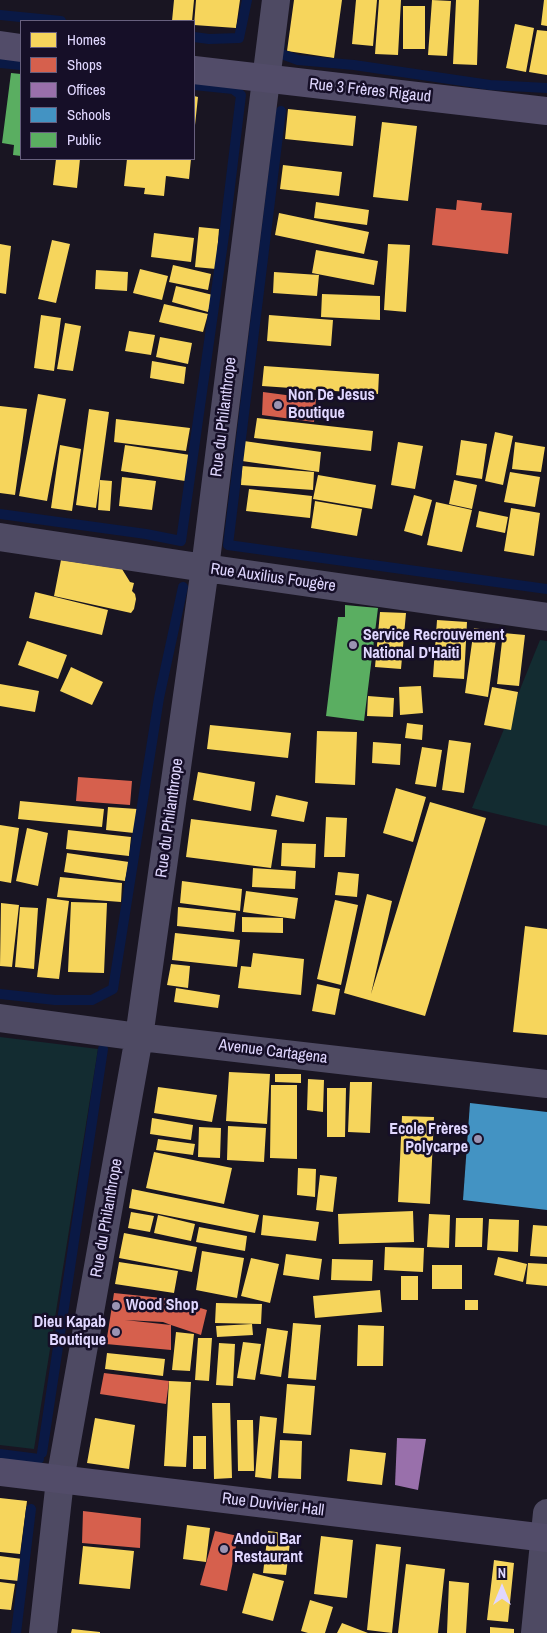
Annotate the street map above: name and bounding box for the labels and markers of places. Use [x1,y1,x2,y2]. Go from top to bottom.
place label: Non De Jesus Boutique [288,386,375,424]
marker: Non De Jesus Boutique [272,399,284,411]
place label: Service Recrouvement National D'Haiti [363,626,504,664]
marker: Service Recrouvement National D'Haiti [347,639,359,651]
place label: Ecole Frères Polycarpe [389,1120,468,1158]
marker: Ecole Frères Polycarpe [472,1133,484,1145]
place label: Wood Shop [126,1296,199,1316]
marker: Wood Shop [110,1300,122,1312]
place label: Dieu Kapab Boutique [34,1313,106,1351]
marker: Dieu Kapab Boutique [110,1326,122,1338]
place label: Andou Bar Restaurant [234,1530,303,1568]
marker: Andou Bar Restaurant [218,1543,230,1555]

